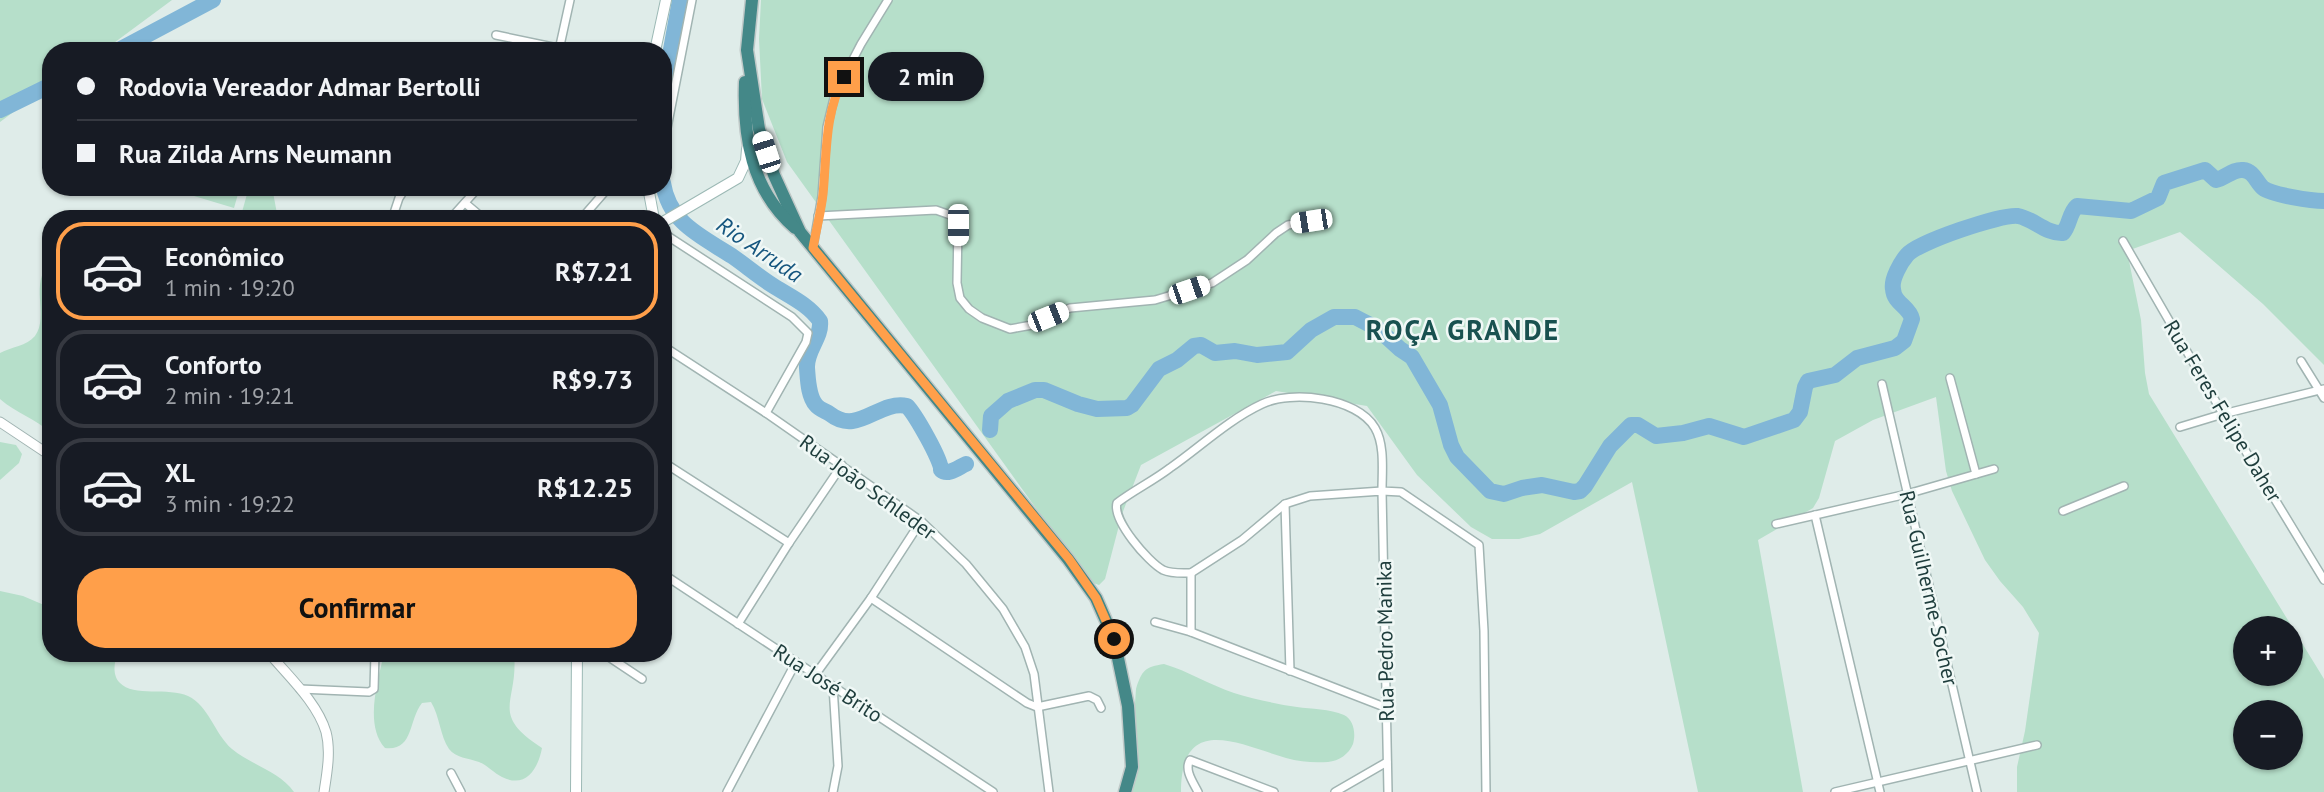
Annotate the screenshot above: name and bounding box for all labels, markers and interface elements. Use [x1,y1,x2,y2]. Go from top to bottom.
callout: 2 min [868,52,984,102]
route end [828,61,860,93]
text: 2 min [898,62,954,91]
text: Rodovia Vereador Admar Bertolli [119,70,481,103]
car [750,129,783,175]
text: Rua Zilda Arns Neumann [119,137,392,170]
car [948,204,969,246]
car [1289,207,1334,235]
water label: Rio Arruda [711,210,809,288]
icon: car [81,240,144,303]
text: Econômico [165,240,284,273]
text: R$7.21 [555,255,633,288]
text: 1 min · 19:20 [165,273,295,302]
car [1166,273,1213,307]
car [1025,299,1072,335]
district label: ROÇA GRANDE [1366,311,1560,348]
street label: Rua Feres Felipe Daher [2158,315,2288,507]
icon: car [81,348,144,411]
text: Conforto [165,348,262,381]
text: R$9.73 [552,363,633,396]
text: 2 min · 19:21 [165,381,295,410]
street label: Rua João Schleder [794,428,942,546]
icon: car [81,456,144,519]
text: XL [165,456,195,489]
text: R$12.25 [537,471,633,504]
street label: Rua Guilherme Socher [1893,488,1965,688]
text: 3 min · 19:22 [165,489,295,518]
street label: Rua Pedro Manika [1370,560,1400,722]
button: Confirmar [77,568,637,648]
map controls [2233,616,2303,770]
button: + [2233,616,2303,686]
route start [1098,623,1130,655]
street label: Rua José Brito [768,638,888,728]
button: − [2233,700,2303,770]

